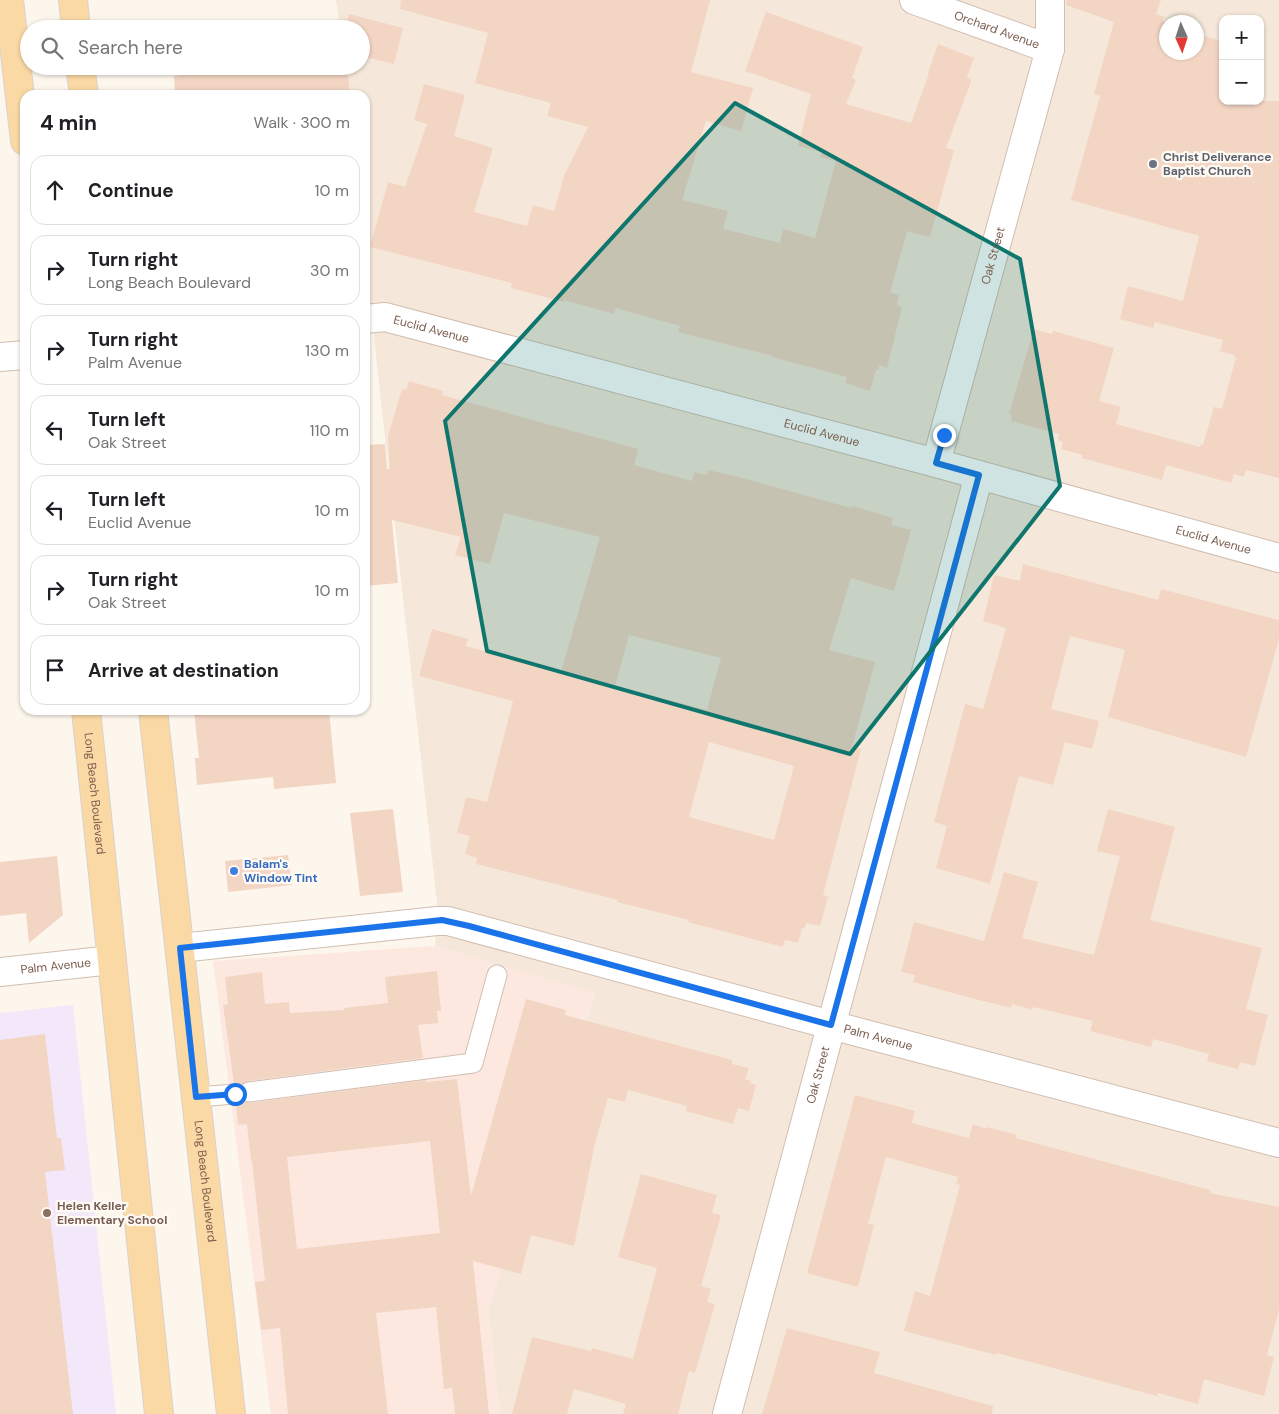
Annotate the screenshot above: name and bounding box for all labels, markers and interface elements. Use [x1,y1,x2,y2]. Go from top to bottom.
street label: Orchard Avenue [952,7,1042,53]
north arrow [1159,15,1204,60]
map controls [1219,15,1264,105]
button: + [1219,15,1264,60]
search box [20,20,370,75]
icon: search [38,34,66,62]
text: Search here [78,35,183,60]
button: − [1219,60,1264,105]
text: 4 min [40,109,97,137]
text: Walk · 300 m [253,112,350,133]
place label: Christ Deliverance Baptist Church [1163,149,1271,179]
marker: Christ Deliverance Baptist Church [1147,158,1159,170]
icon: ahead [41,176,69,204]
text: Continue [88,178,174,203]
text: 10 m [315,180,349,201]
street label: Oak Street [978,225,1009,286]
text: Turn right [88,247,178,272]
icon: right [41,256,69,284]
text: 30 m [310,260,349,281]
text: Long Beach Boulevard [88,272,251,293]
street label: Euclid Avenue [392,312,471,347]
text: Turn right [88,327,178,352]
icon: right [41,336,69,364]
text: 130 m [305,340,349,361]
text: Palm Avenue [88,352,182,373]
text: Turn left [88,407,166,432]
street label: Euclid Avenue [782,415,862,450]
icon: left [41,416,69,444]
text: 110 m [310,420,349,441]
route end [933,424,956,447]
text: Oak Street [88,432,167,453]
text: Turn left [88,487,166,512]
icon: left [41,496,69,524]
text: 10 m [315,500,349,521]
text: Euclid Avenue [88,512,191,533]
street label: Euclid Avenue [1174,522,1253,558]
text: Turn right [88,567,178,592]
icon: right [41,576,69,604]
text: 10 m [315,580,349,601]
text: Oak Street [88,592,167,613]
icon: arrive [41,656,69,684]
text: Arrive at destination [88,658,279,683]
street label: Long Beach Boulevard [80,732,109,855]
place label: Balam's Window Tint [244,856,318,886]
marker: Balam's Window Tint [228,865,240,877]
street label: Palm Avenue [20,954,92,978]
street label: Palm Avenue [842,1021,914,1054]
street label: Oak Street [803,1044,833,1106]
route start [224,1083,247,1106]
street label: Long Beach Boulevard [191,1119,220,1243]
place label: Helen Keller Elementary School [57,1198,167,1228]
marker: Helen Keller Elementary School [41,1207,53,1219]

